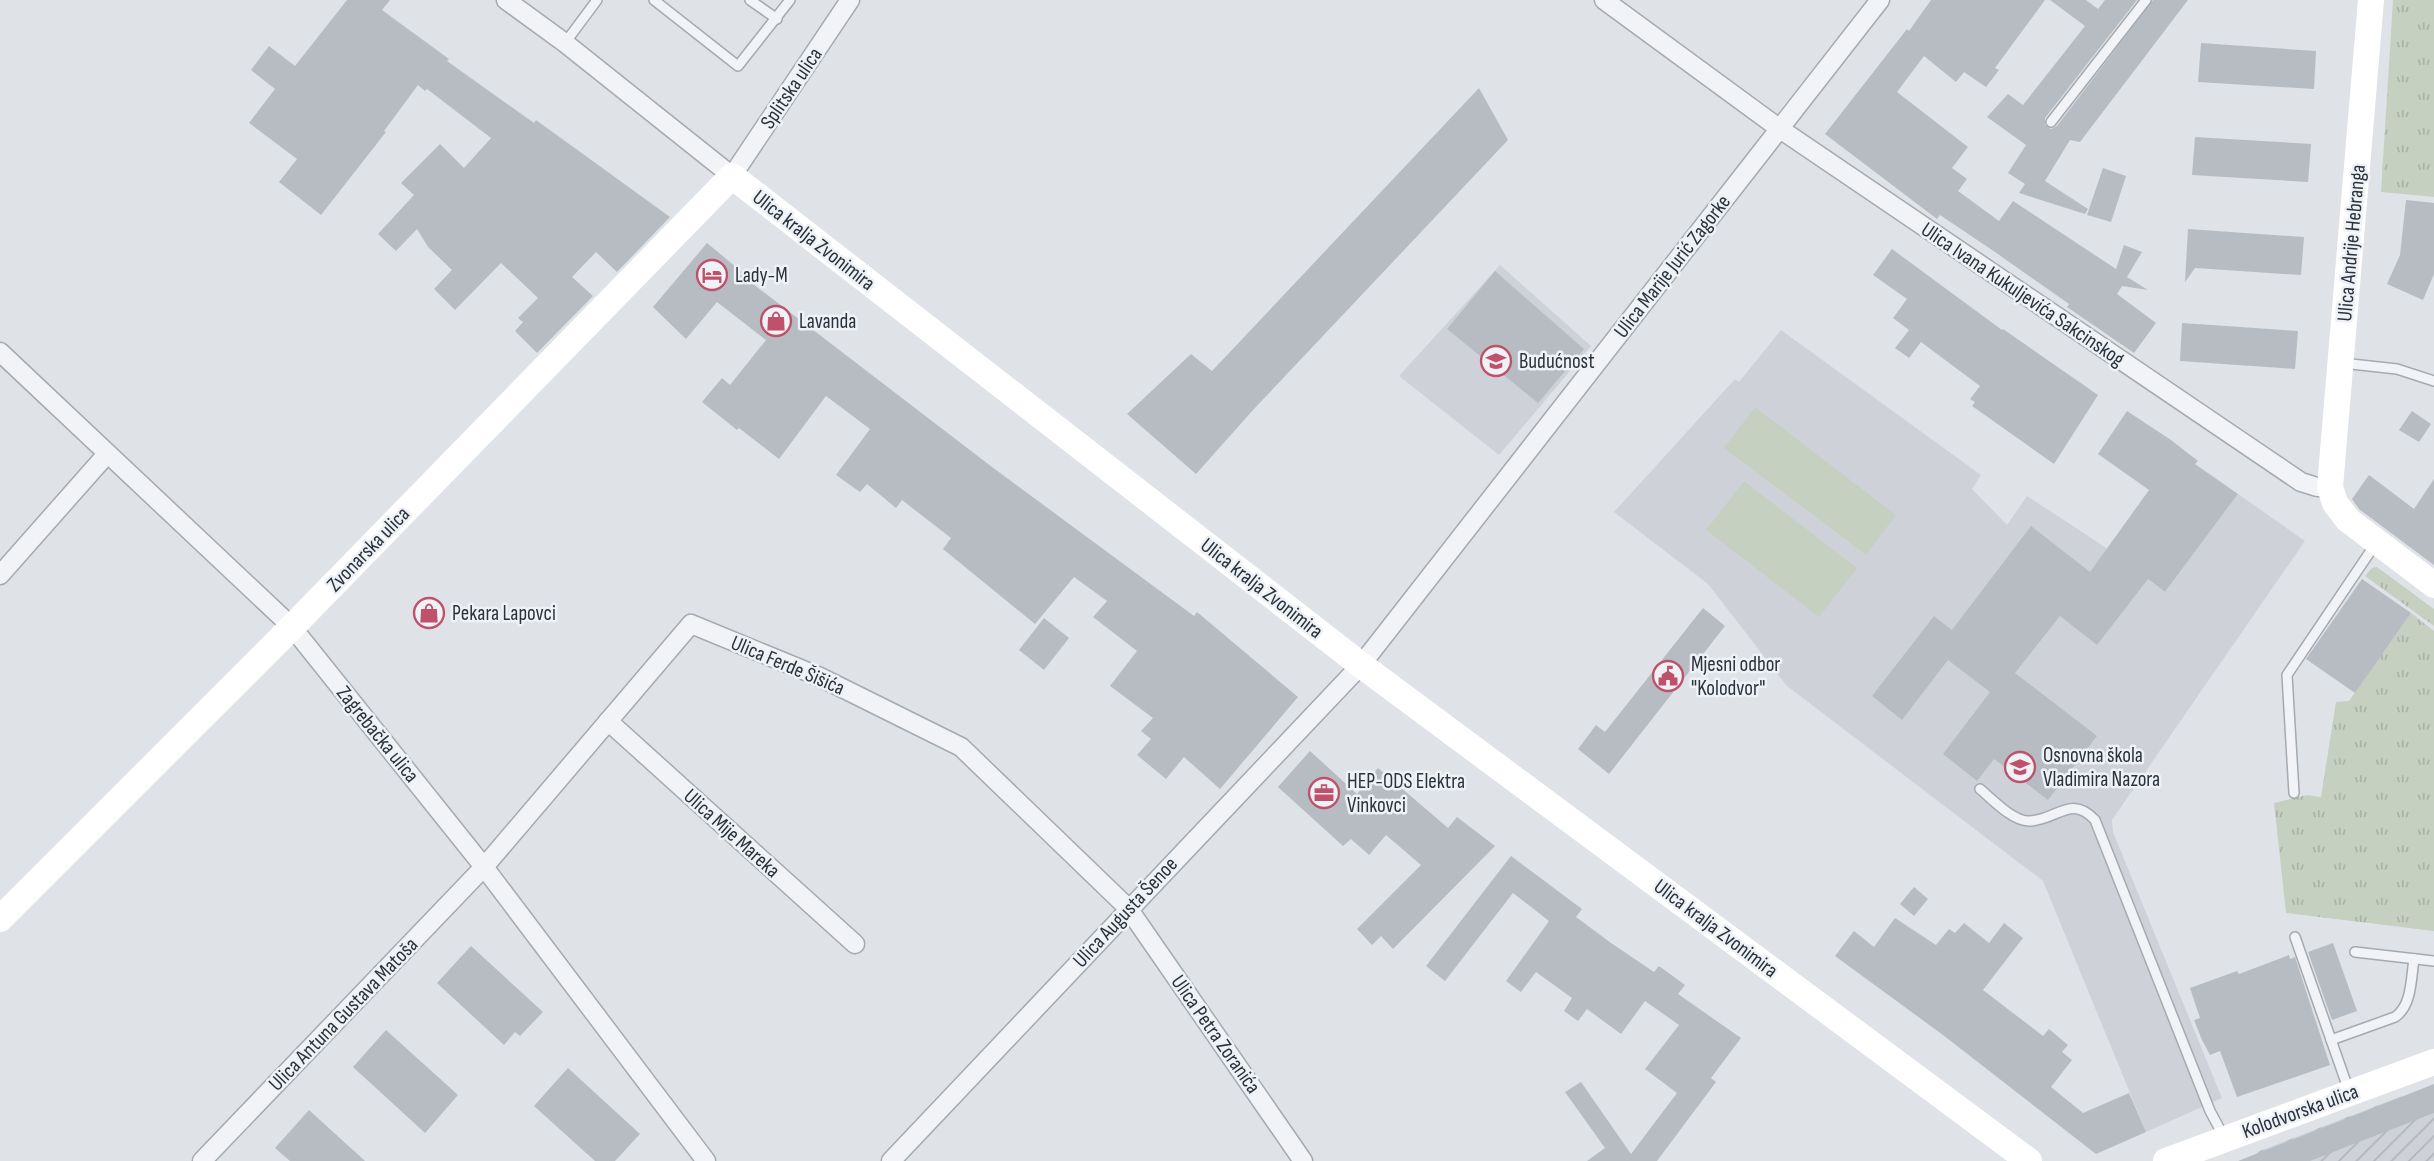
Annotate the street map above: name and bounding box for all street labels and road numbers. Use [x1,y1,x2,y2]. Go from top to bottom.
street label: Splitska ulica [755,43,828,134]
street label: Ulica Andrije Hebranga [2332,163,2371,323]
street label: Ulica kralja Zvonimira [747,185,880,296]
street label: Ulica Marije Jurić Zagorke [1609,190,1736,343]
street label: Ulica Ivana Kukuljevića Sakcinskog [1916,217,2129,372]
street label: Zvonarska ulica [322,502,415,597]
street label: Ulica kralja Zvonimira [1195,533,1328,644]
street label: Ulica Ferde Šišića [727,630,848,701]
street label: Zagrebačka ulica [331,681,424,788]
street label: Ulica Mije Mareka [678,784,785,883]
street label: Ulica Augusta Šenoe [1068,852,1183,973]
street label: Ulica kralja Zvonimira [1649,874,1783,983]
street label: Ulica Antuna Gustava Matoša [264,932,423,1096]
street label: Ulica Petra Zoranića [1166,970,1266,1098]
street label: Kolodvorska ulica [2239,1079,2362,1144]

